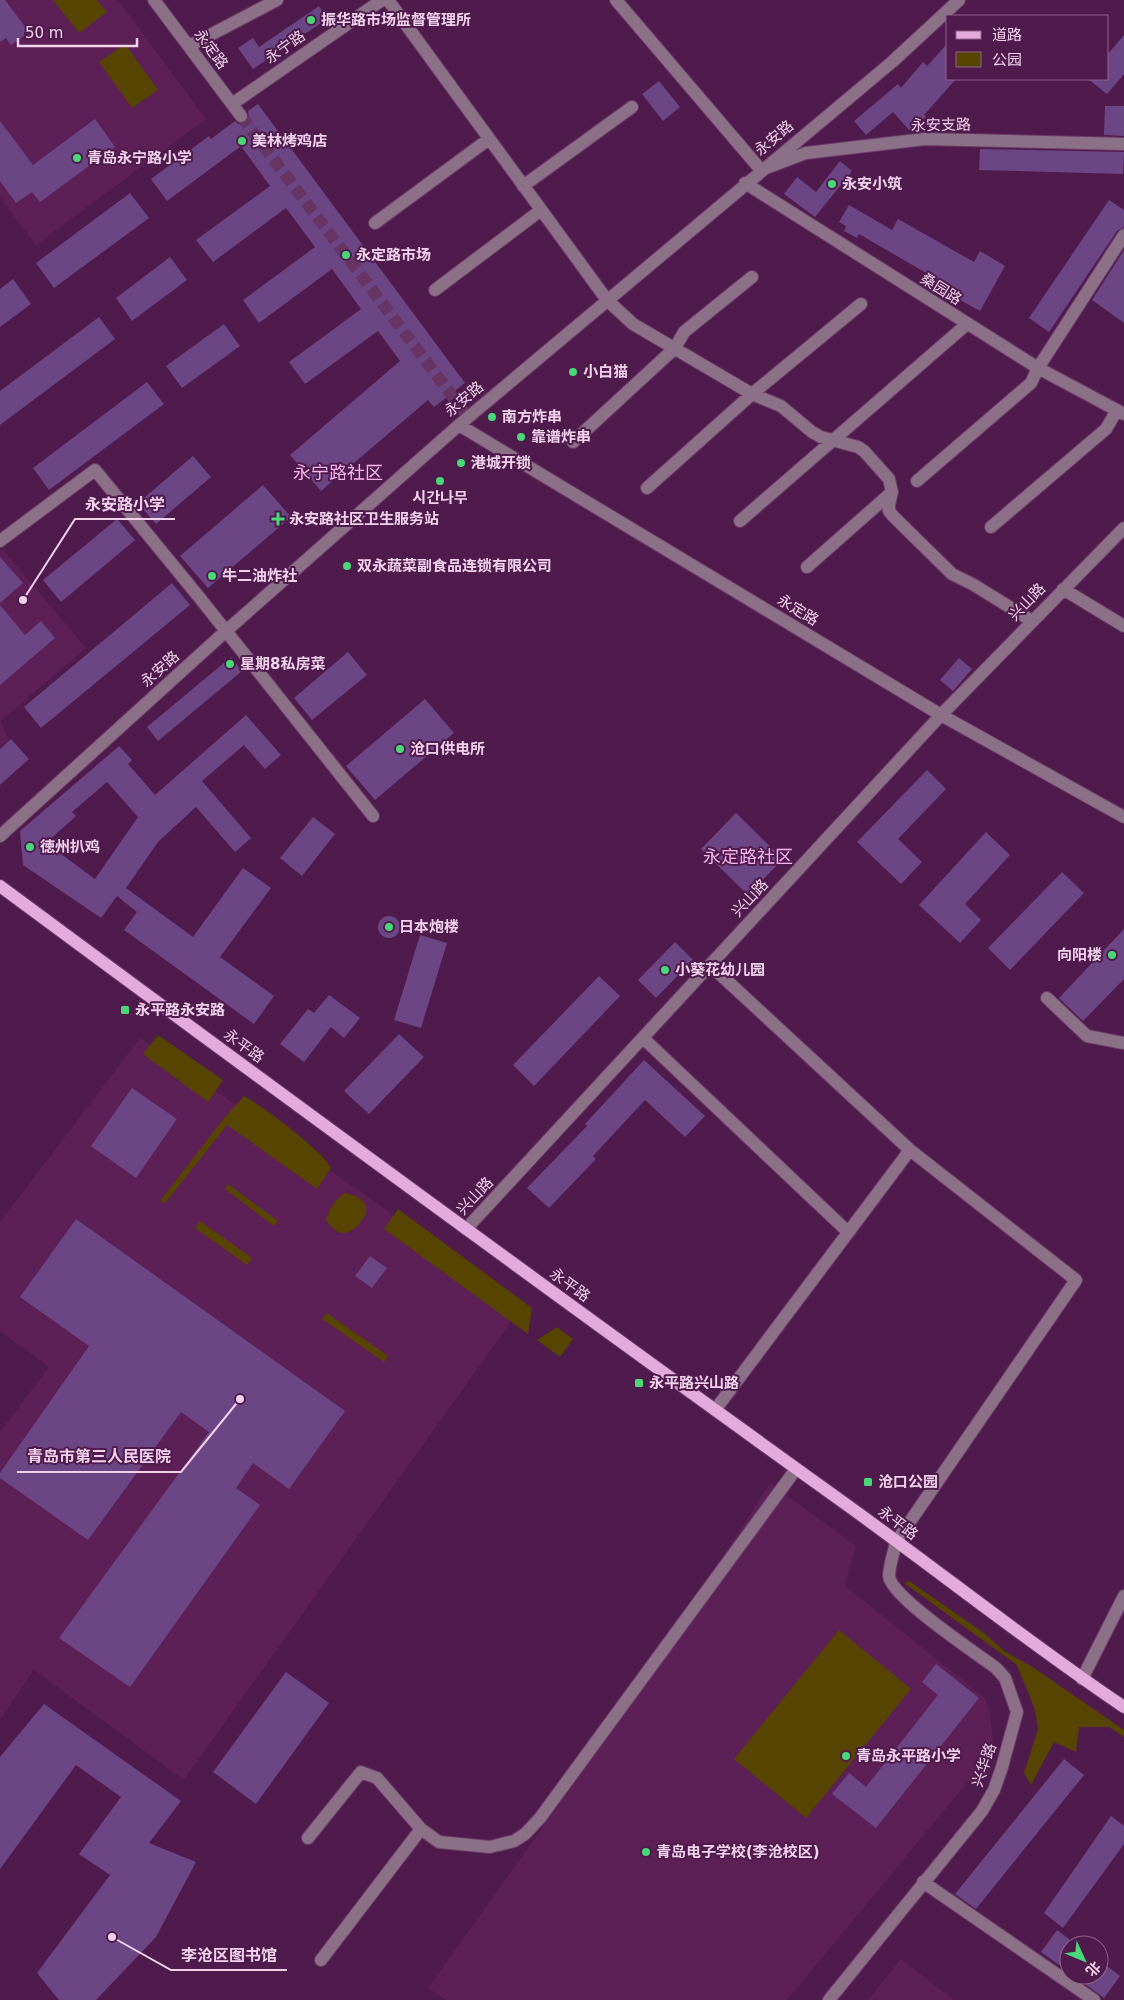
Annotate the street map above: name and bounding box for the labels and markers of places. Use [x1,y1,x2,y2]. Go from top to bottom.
place label: 振华路市场监督管理所 [321,11,471,29]
marker: 振华路市场监督管理所 [305,14,317,26]
place label: 美林烤鸡店 [252,132,327,150]
marker: 美林烤鸡店 [236,135,248,147]
place label: 青岛永宁路小学 [87,149,192,167]
marker: 青岛永宁路小学 [71,152,83,164]
place label: 永安小筑 [842,175,902,193]
marker: 永安小筑 [826,178,838,190]
place label: 永定路市场 [356,246,431,264]
marker: 永定路市场 [340,249,352,261]
place label: 小白猫 [583,363,628,381]
marker: 小白猫 [567,366,579,378]
place label: 南方炸串 [502,408,562,426]
marker: 南方炸串 [486,411,498,423]
place label: 靠谱炸串 [531,428,591,446]
marker: 靠谱炸串 [515,431,527,443]
place label: 港城开锁 [471,454,531,472]
marker: 港城开锁 [455,457,467,469]
marker: 시간나무 [434,475,446,487]
callout: 永安路小学 [75,488,175,519]
place label: 시간나무 [412,489,468,507]
place label: 永安路社区卫生服务站 [289,510,439,528]
marker: 永安路社区卫生服务站 [271,512,285,526]
place label: 双永蔬菜副食品连锁有限公司 [357,557,552,575]
marker: 双永蔬菜副食品连锁有限公司 [341,560,353,572]
place label: 牛二油炸社 [222,567,297,585]
marker: 牛二油炸社 [206,570,218,582]
place label: 星期8私房菜 [240,655,325,673]
marker: 星期8私房菜 [224,658,236,670]
place label: 沧口供电所 [410,740,485,758]
marker: 沧口供电所 [394,743,406,755]
place label: 徳州扒鸡 [40,838,100,856]
marker: 徳州扒鸡 [24,841,36,853]
place label: 日本炮楼 [399,918,459,936]
marker: 日本炮楼 [383,921,395,933]
place label: 向阳楼 [1057,946,1102,964]
marker: 向阳楼 [1106,949,1118,961]
place label: 小葵花幼儿园 [675,961,765,979]
marker: 小葵花幼儿园 [659,964,671,976]
place label: 永平路永安路 [135,1001,225,1019]
marker: 永平路永安路 [119,1004,131,1016]
place label: 永平路兴山路 [649,1374,739,1392]
marker: 永平路兴山路 [633,1377,645,1389]
callout: 青岛市第三人民医院 [17,1441,181,1472]
place label: 沧口公园 [878,1473,938,1491]
marker: 沧口公园 [862,1476,874,1488]
place label: 青岛永平路小学 [856,1747,961,1765]
marker: 青岛永平路小学 [840,1750,852,1762]
place label: 青岛电子学校(李沧校区) [656,1843,820,1861]
marker: 青岛电子学校(李沧校区) [640,1846,652,1858]
callout: 李沧区图书馆 [171,1939,287,1970]

